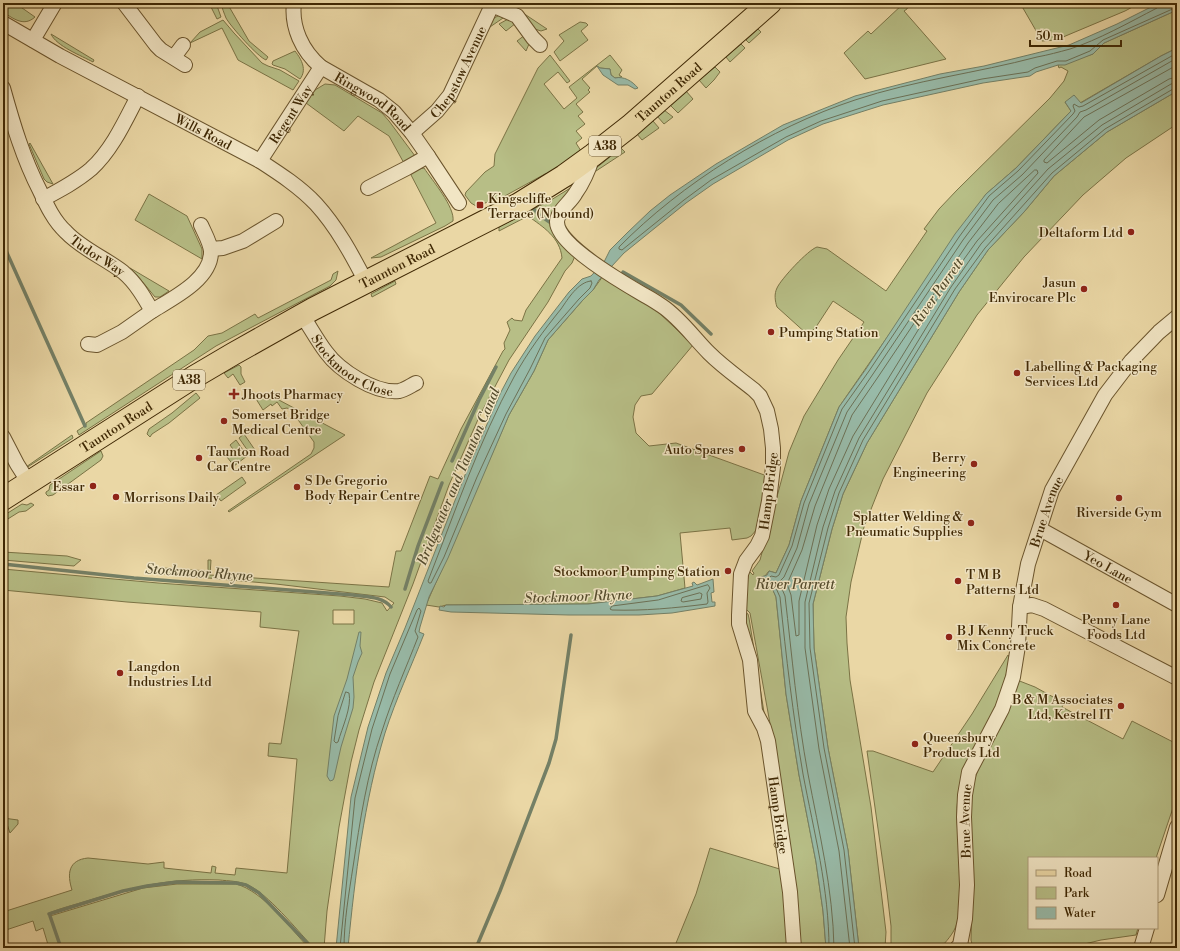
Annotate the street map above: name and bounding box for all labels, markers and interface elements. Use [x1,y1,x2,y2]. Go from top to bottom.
scale bar [1030,22,1121,48]
street label: Chepstow Avenue [427,23,490,122]
text: 50 m [1036,29,1064,44]
street label: Taunton Road [633,59,706,126]
street label: Ringwood Road [331,69,414,135]
street label: Regent Way [266,81,317,147]
street label: Wills Road [171,110,235,154]
road number: A38 [589,136,621,156]
place label: Kingscliffe Terrace (N bound) [488,191,594,222]
marker: Kingscliffe Terrace (N bound) [475,200,485,210]
place label: Deltaform Ltd [1039,225,1124,241]
marker: Deltaform Ltd [1126,227,1136,237]
street label: Tudor Way [66,232,128,280]
street label: Taunton Road [357,241,438,293]
water label: River Parrett [907,255,968,331]
place label: Jasun Envirocare Plc [989,275,1076,306]
marker: Jasun Envirocare Plc [1079,284,1089,294]
place label: Pumping Station [779,325,879,341]
marker: Pumping Station [766,327,776,337]
street label: Stockmoor Close [307,332,394,400]
place label: Labelling & Packaging Services Ltd [1025,359,1157,390]
marker: Labelling & Packaging Services Ltd [1012,368,1022,378]
road number: A38 [173,370,205,390]
water label: Bridgwater and Taunton Canal [413,384,505,569]
place label: Jhoots Pharmacy [241,387,344,403]
marker: Jhoots Pharmacy [229,389,239,399]
street label: Taunton Road [77,398,156,457]
place label: Somerset Bridge Medical Centre [232,407,330,438]
marker: Somerset Bridge Medical Centre [219,416,229,426]
place label: Auto Spares [663,442,734,458]
place label: Taunton Road Car Centre [207,444,290,475]
marker: Auto Spares [737,444,747,454]
place label: Berry Engineering [893,450,967,481]
street label: Hamp Bridge [756,451,782,531]
marker: Taunton Road Car Centre [194,453,204,463]
marker: Berry Engineering [969,459,979,469]
place label: S De Gregorio Body Repair Centre [304,473,420,504]
street label: Brue Avenue [1027,473,1067,550]
place label: Essar [52,479,85,495]
marker: Essar [88,481,98,491]
marker: S De Gregorio Body Repair Centre [292,482,302,492]
place label: Morrisons Daily [124,490,220,506]
marker: Morrisons Daily [111,492,121,502]
marker: Riverside Gym [1114,493,1124,503]
place label: Riverside Gym [1076,505,1162,521]
place label: Splatter Welding & Pneumatic Supplies [846,509,964,540]
marker: Splatter Welding & Pneumatic Supplies [966,518,976,528]
street label: Yeo Lane [1079,547,1135,588]
water label: Stockmoor Rhyne [145,560,254,586]
place label: Stockmoor Pumping Station [554,564,720,580]
marker: Stockmoor Pumping Station [723,566,733,576]
place label: T M B Patterns Ltd [966,567,1040,598]
water label: River Parrett [754,576,835,594]
marker: T M B Patterns Ltd [953,576,963,586]
water label: Stockmoor Rhyne [524,586,633,608]
marker: Penny Lane Foods Ltd [1111,600,1121,610]
place label: Penny Lane Foods Ltd [1082,612,1151,643]
place label: B J Kenny Truck Mix Concrete [956,623,1054,654]
marker: B J Kenny Truck Mix Concrete [944,632,954,642]
place label: Langdon Industries Ltd [128,659,212,690]
marker: Langdon Industries Ltd [115,668,125,678]
place label: B & M Associates Ltd, Kestrel IT [1011,692,1113,723]
marker: B & M Associates Ltd, Kestrel IT [1116,701,1126,711]
place label: Queensbury Products Ltd [923,730,1000,761]
marker: Queensbury Products Ltd [910,739,920,749]
street label: Hamp Bridge [764,775,791,856]
street label: Brue Avenue [957,782,976,859]
legend [1028,857,1158,929]
text: Road [1064,866,1092,881]
text: Park [1064,886,1090,901]
text: Water [1063,906,1096,921]

